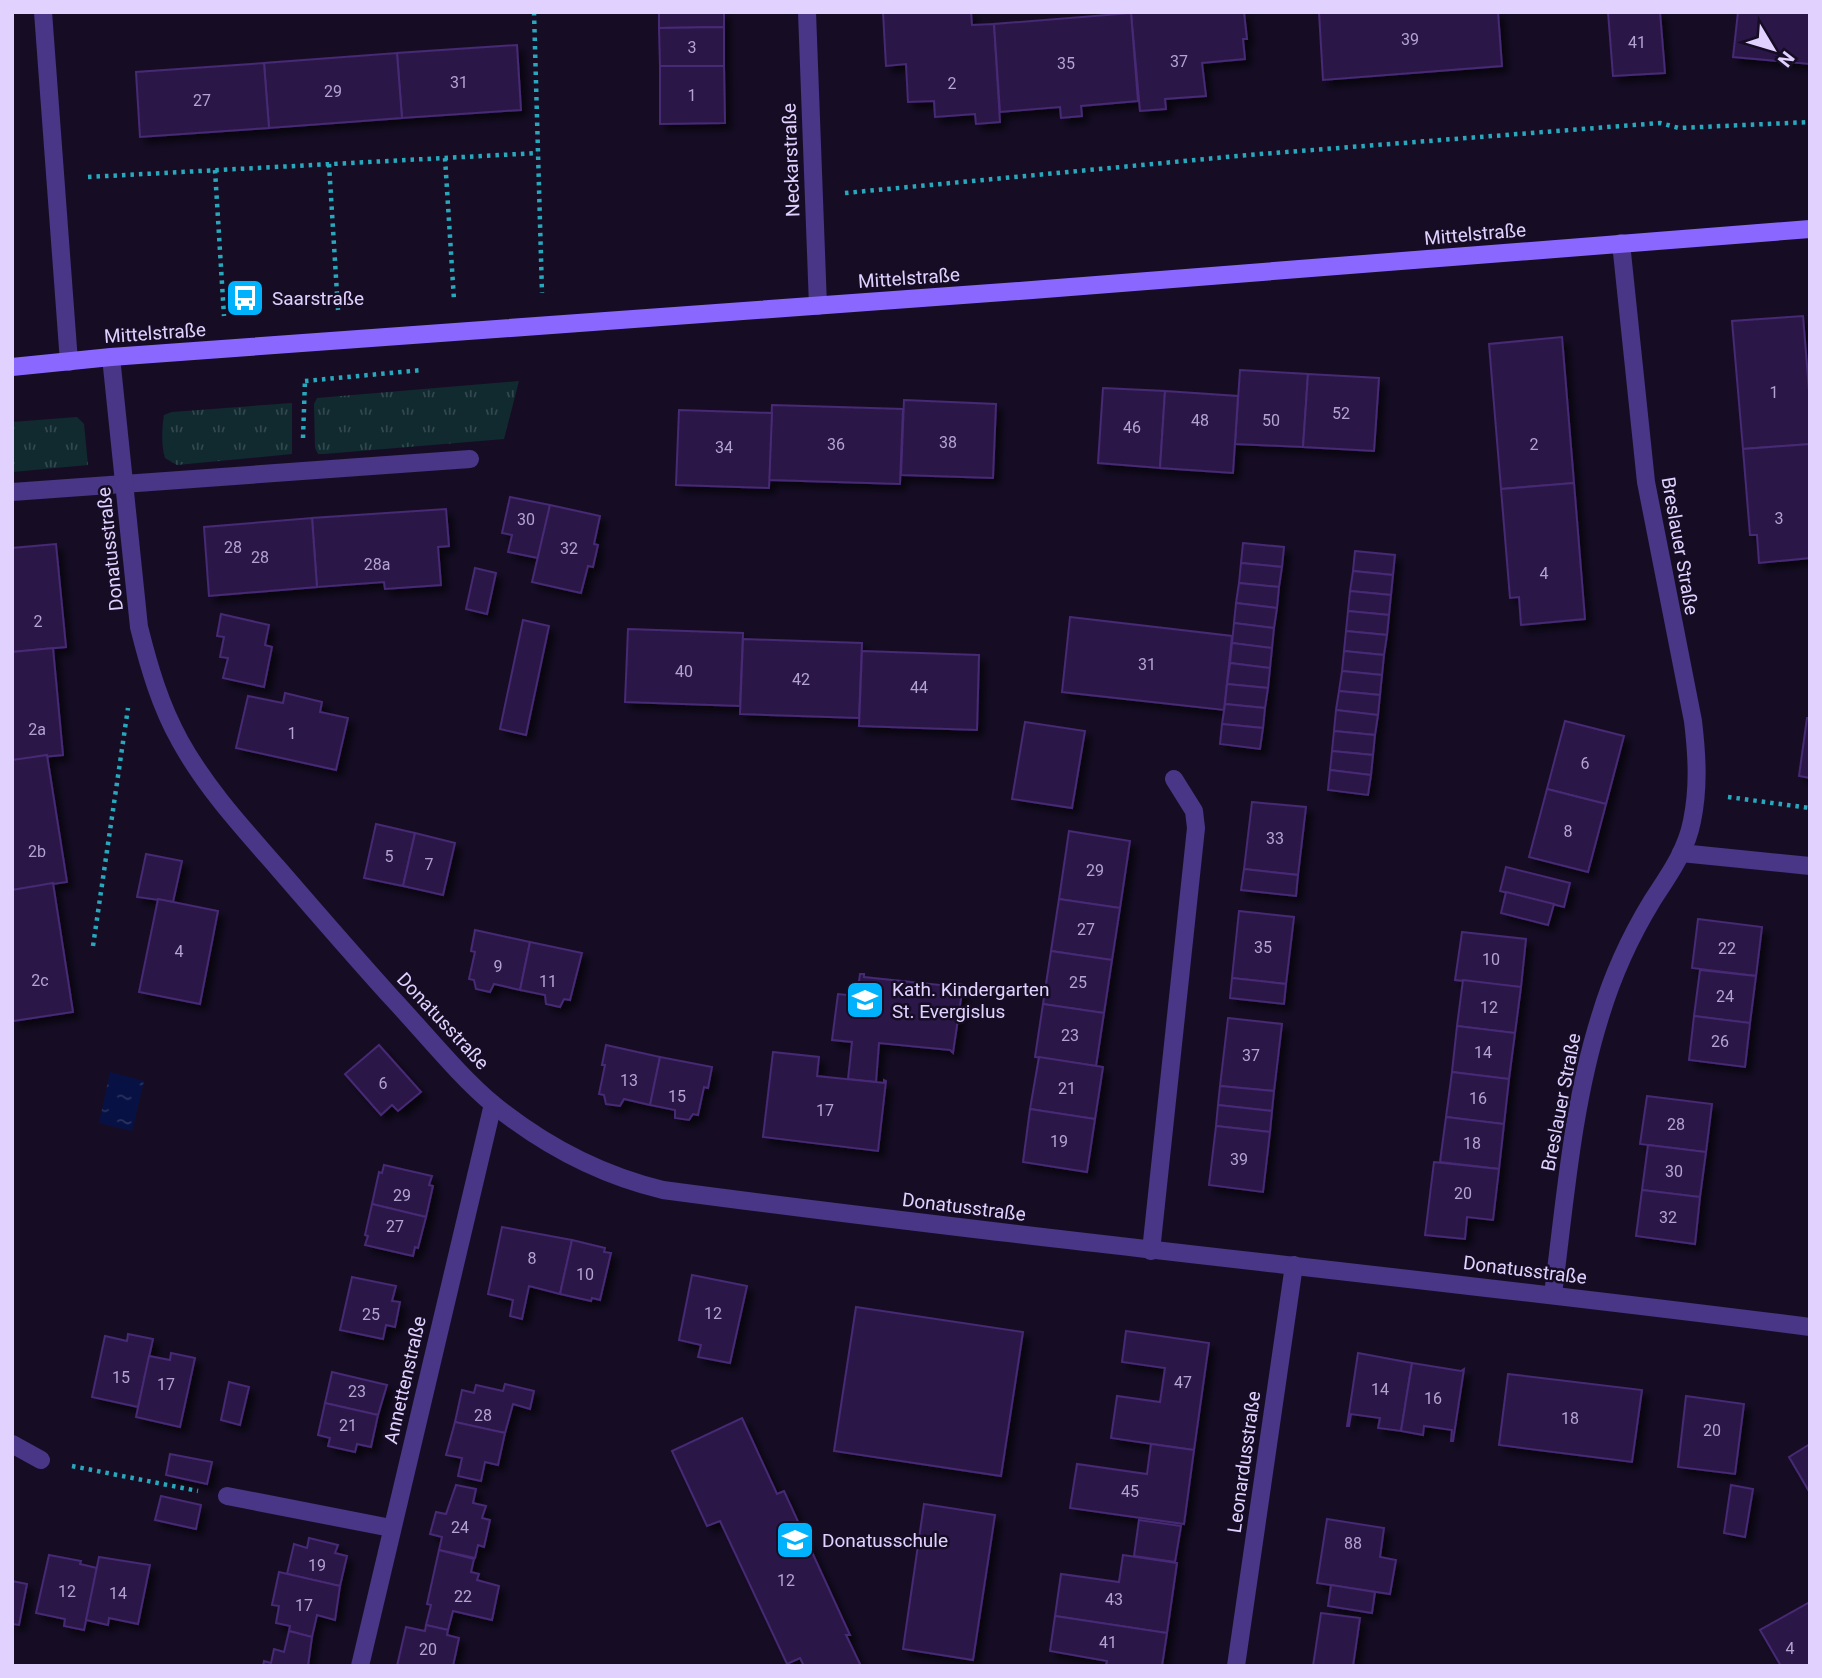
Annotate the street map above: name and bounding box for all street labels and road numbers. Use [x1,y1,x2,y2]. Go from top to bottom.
street label: Neckarstraße [778,103,804,217]
street label: Mittelstraße [1423,218,1527,250]
street label: Mittelstraße [857,263,961,293]
street label: Mittelstraße [103,318,207,348]
street label: Breslauer Straße [1657,475,1703,617]
street label: Donatusstraße [92,486,128,612]
street label: Donatusstraße [392,968,494,1074]
street label: Breslauer Straße [1536,1031,1586,1173]
street label: Donatusstraße [901,1188,1027,1226]
street label: Donatusstraße [1462,1251,1588,1289]
street label: Annettenstraße [379,1314,431,1446]
street label: Leonardusstraße [1223,1390,1265,1534]

